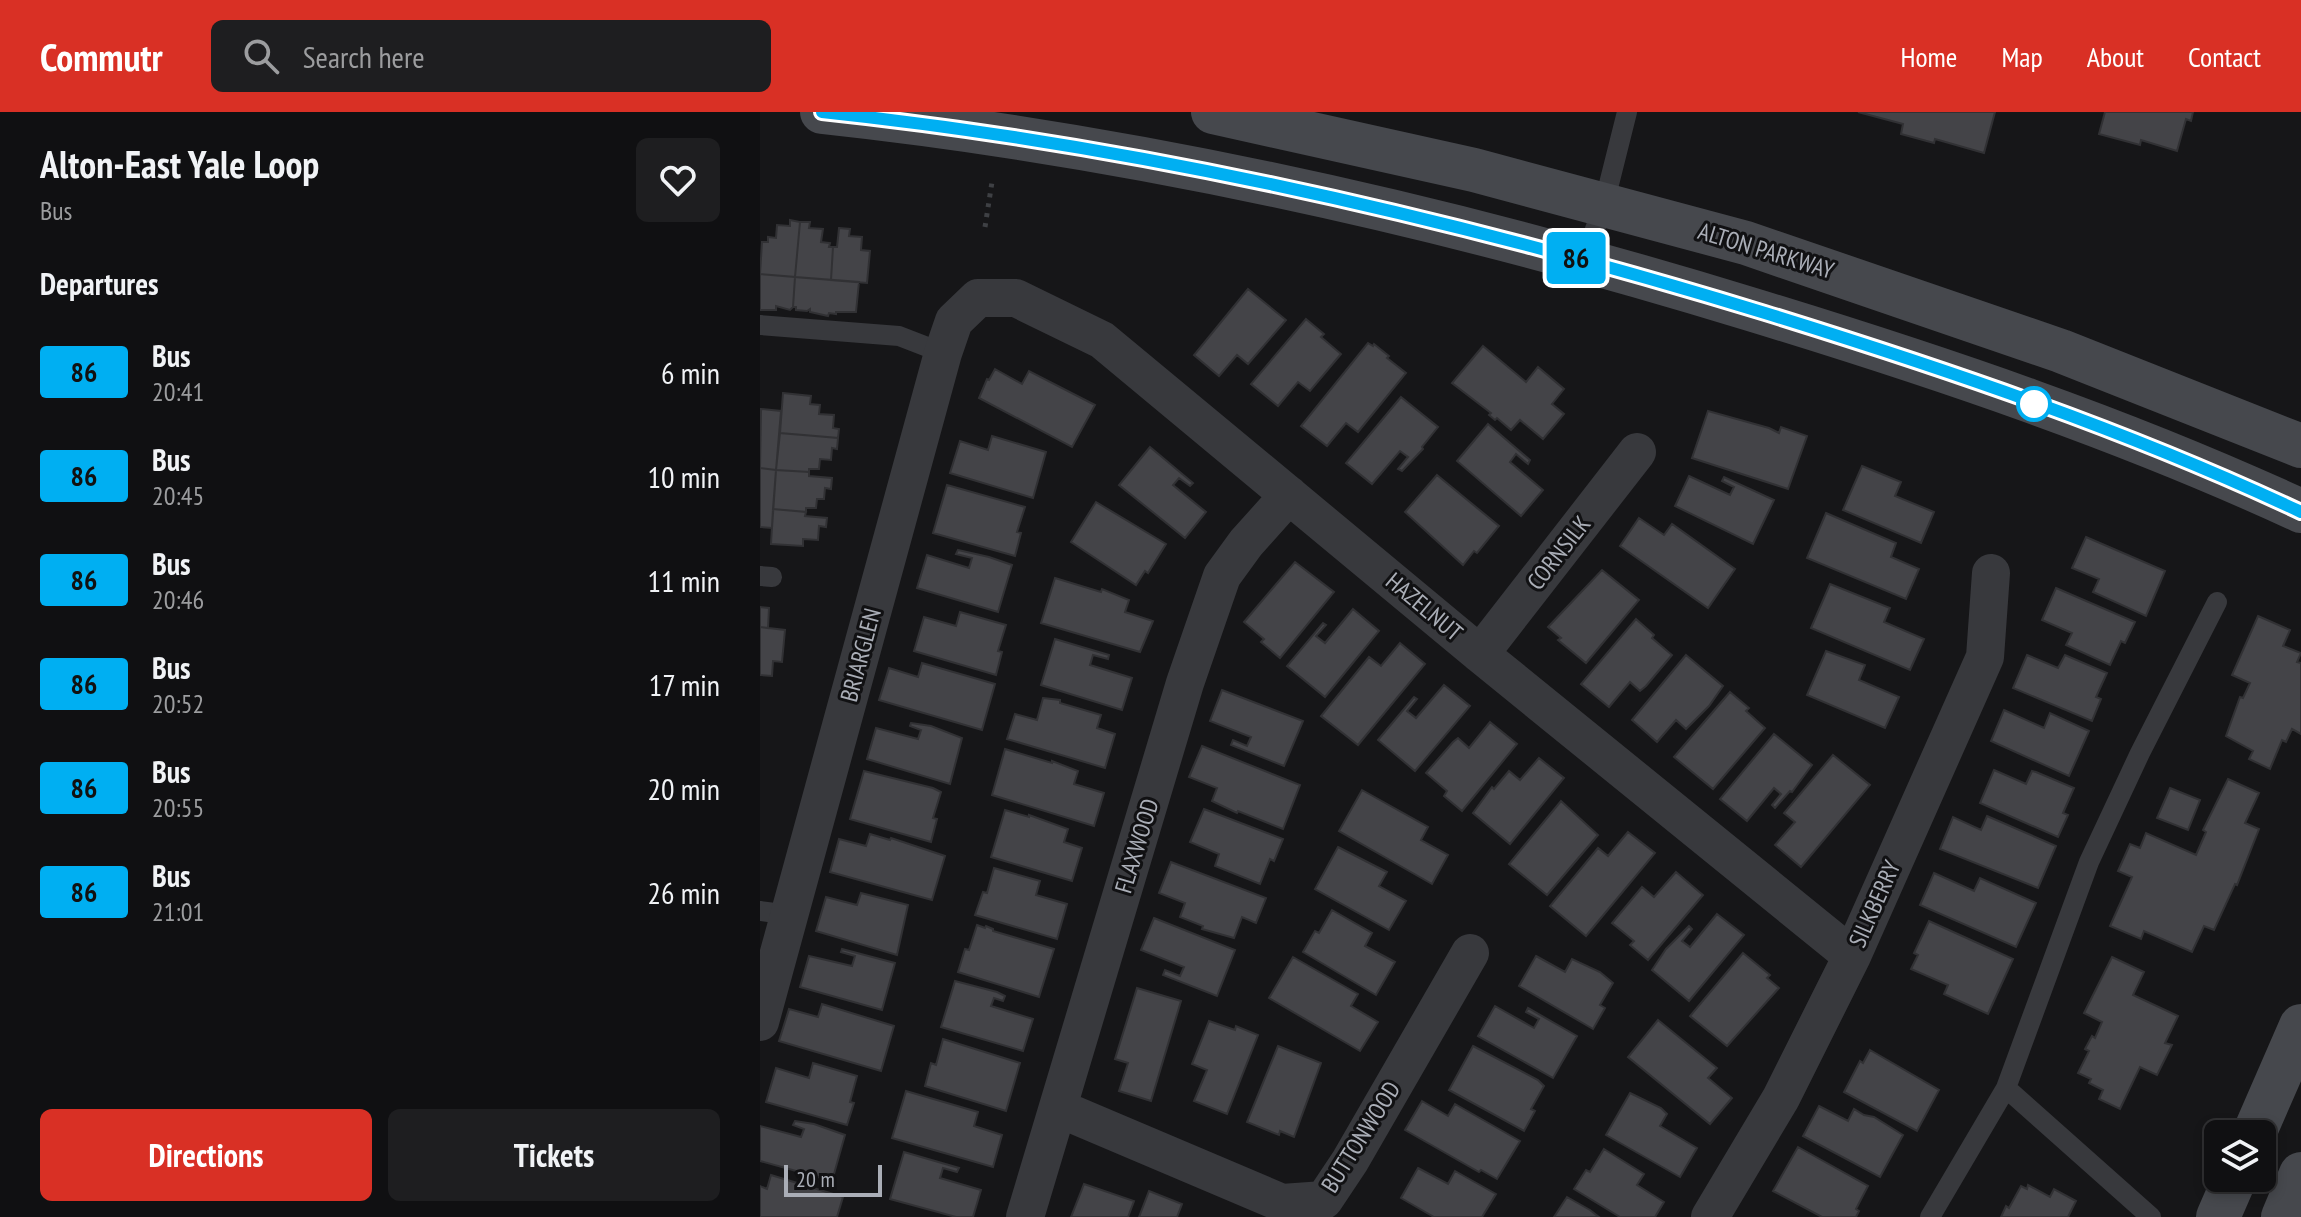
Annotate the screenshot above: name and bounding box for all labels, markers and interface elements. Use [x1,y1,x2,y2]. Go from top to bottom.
search box [211,20,771,92]
text: Commutr [40,32,163,81]
icon: search [239,34,283,78]
text: Search here [303,37,425,76]
text: Home [1901,38,1957,75]
text: Map [2001,38,2043,75]
text: About [2087,38,2144,75]
text: Contact [2188,38,2261,75]
button: heart [636,138,720,222]
text: Alton-East Yale Loop [40,139,319,188]
text: Bus [40,194,72,227]
street label: ALTON PARKWAY [1694,215,1838,286]
line badge: 86 [1540,232,1612,284]
text: 86 [1563,239,1589,276]
text: Departures [40,264,158,303]
text: Bus [152,336,191,375]
text: 86 [71,353,97,390]
text: 6 min [661,353,720,392]
text: 20:41 [152,375,204,408]
unlabelled marker [2017,387,2051,421]
text: Bus [152,440,191,479]
text: 86 [71,457,97,494]
text: 10 min [647,457,720,496]
text: 20:45 [152,479,204,512]
street label: CORNSILK [1520,509,1597,596]
text: Bus [152,544,191,583]
text: 86 [71,561,97,598]
text: 11 min [647,561,720,600]
street label: HAZELNUT [1380,566,1469,648]
text: 20:46 [152,583,204,616]
street label: BRIARGLEN [833,605,888,705]
text: Bus [152,648,191,687]
text: 86 [71,665,97,702]
text: 17 min [649,665,720,704]
text: 20:52 [152,687,204,720]
text: Bus [152,752,191,791]
text: 86 [71,769,97,806]
text: 20 min [647,769,720,808]
text: 20:55 [152,791,204,824]
street label: FLAXWOOD [1107,795,1166,897]
street label: SILKBERRY [1842,855,1907,952]
text: Bus [152,856,191,895]
text: 86 [71,873,97,910]
text: 26 min [647,873,720,912]
text: 21:01 [152,895,204,928]
street label: BUTTONWOOD [1314,1075,1407,1198]
button: Directions [40,1109,372,1201]
button: Tickets [388,1109,720,1201]
map controls [2204,1120,2276,1192]
button: layers [2204,1120,2276,1192]
scale bar [784,1161,882,1197]
text: 20 m [796,1165,835,1193]

